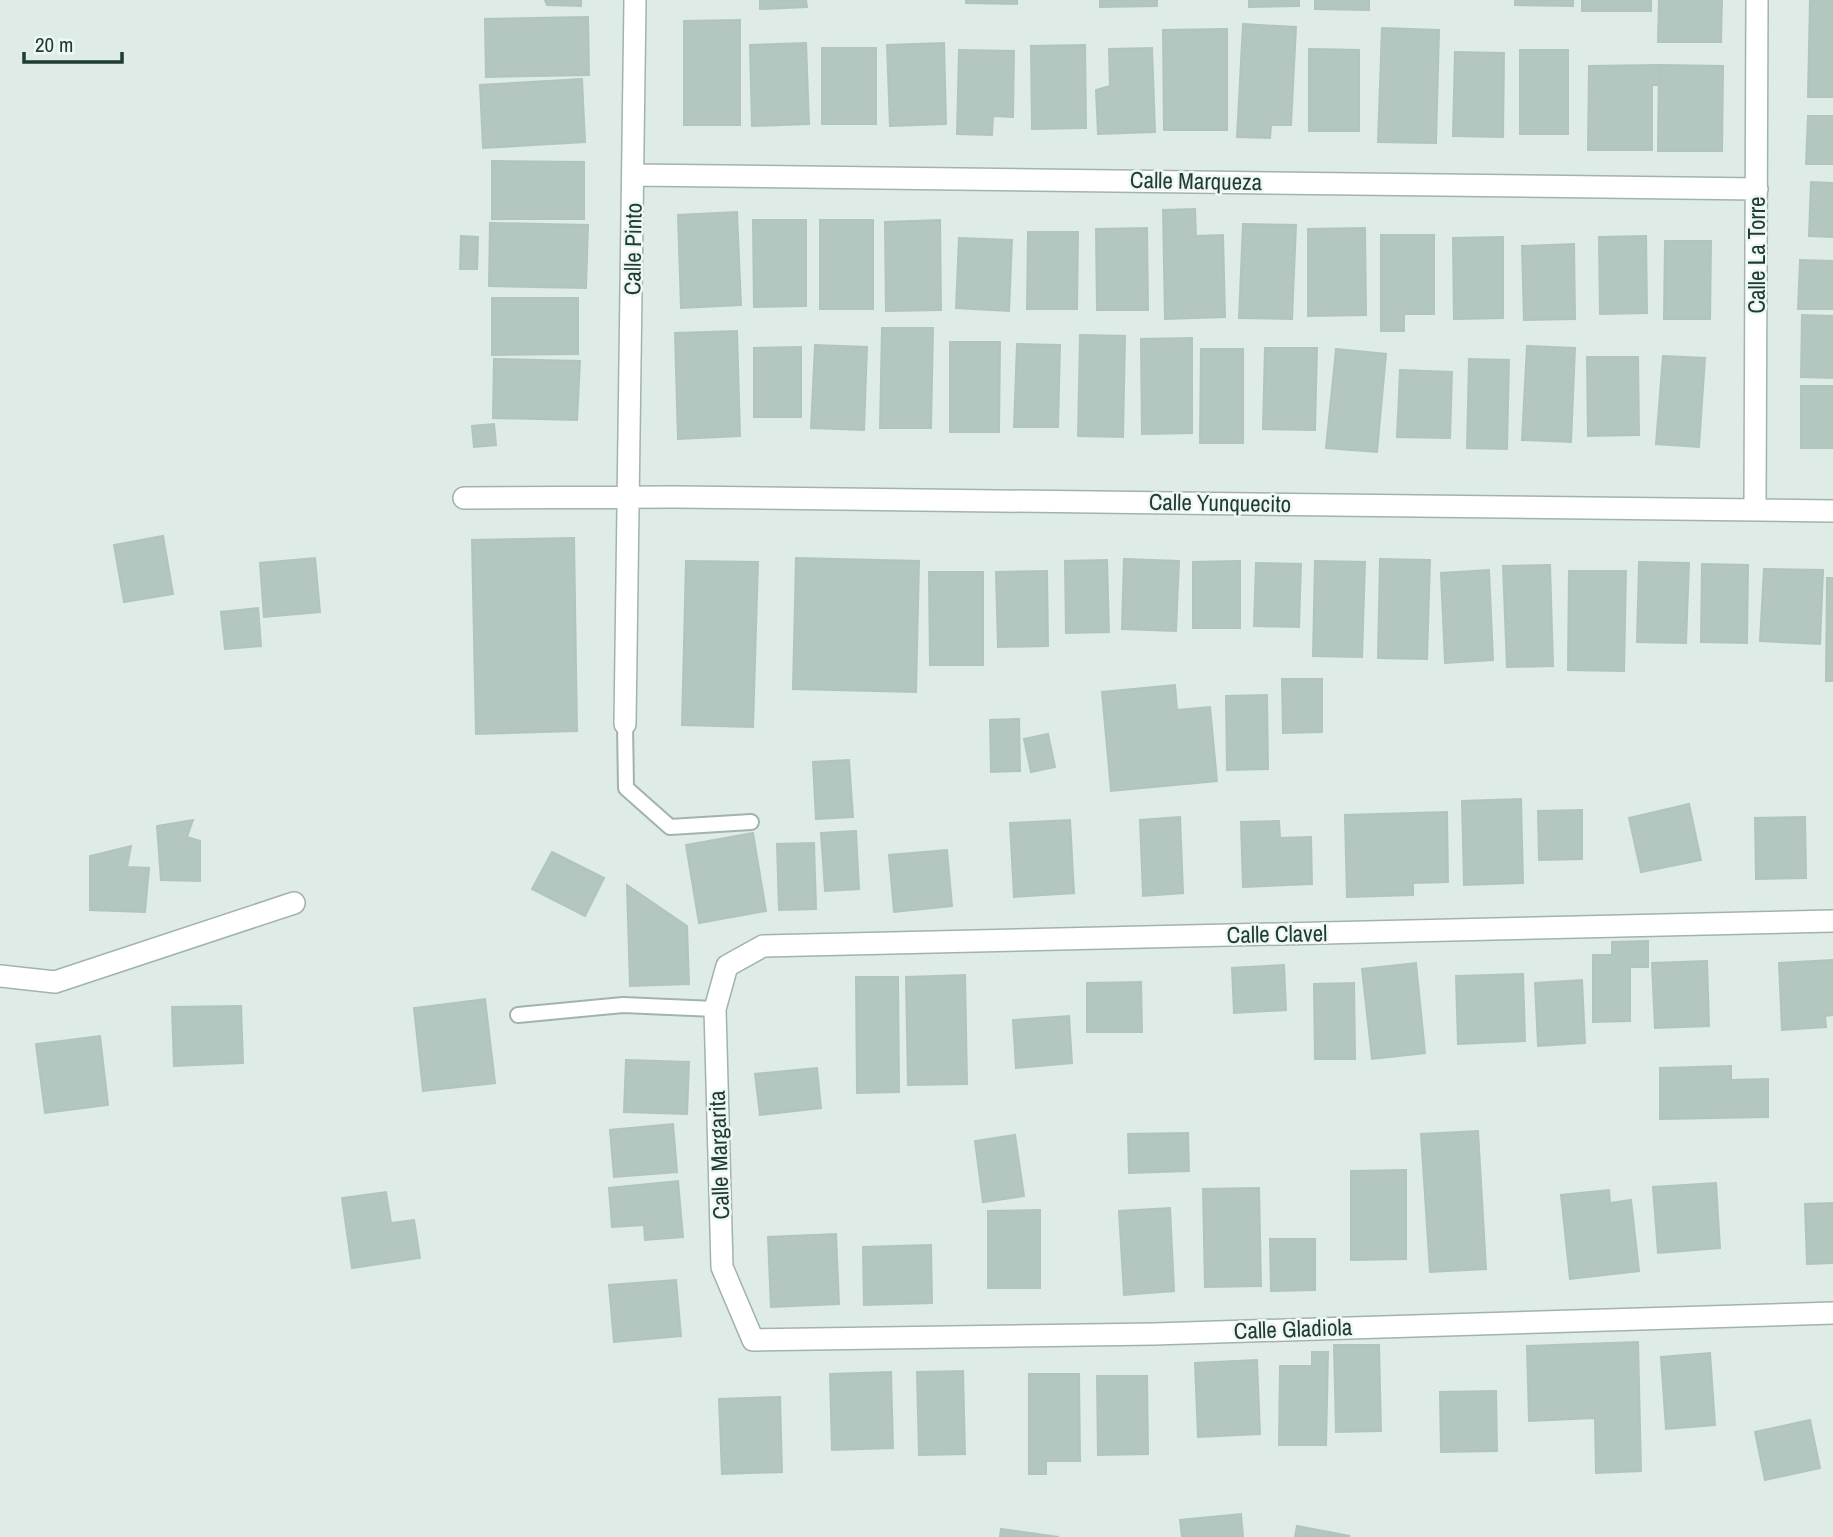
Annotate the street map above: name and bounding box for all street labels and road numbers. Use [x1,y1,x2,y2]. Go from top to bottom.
street label: Calle Marqueza [1130,164,1263,197]
street label: Calle La Torre [1741,196,1772,314]
street label: Calle Pinto [616,203,649,295]
street label: Calle Yunquecito [1149,486,1291,519]
street label: Calle Clavel [1226,917,1328,950]
street label: Calle Margarita [701,1090,736,1220]
street label: Calle Gladiola [1233,1311,1353,1346]

